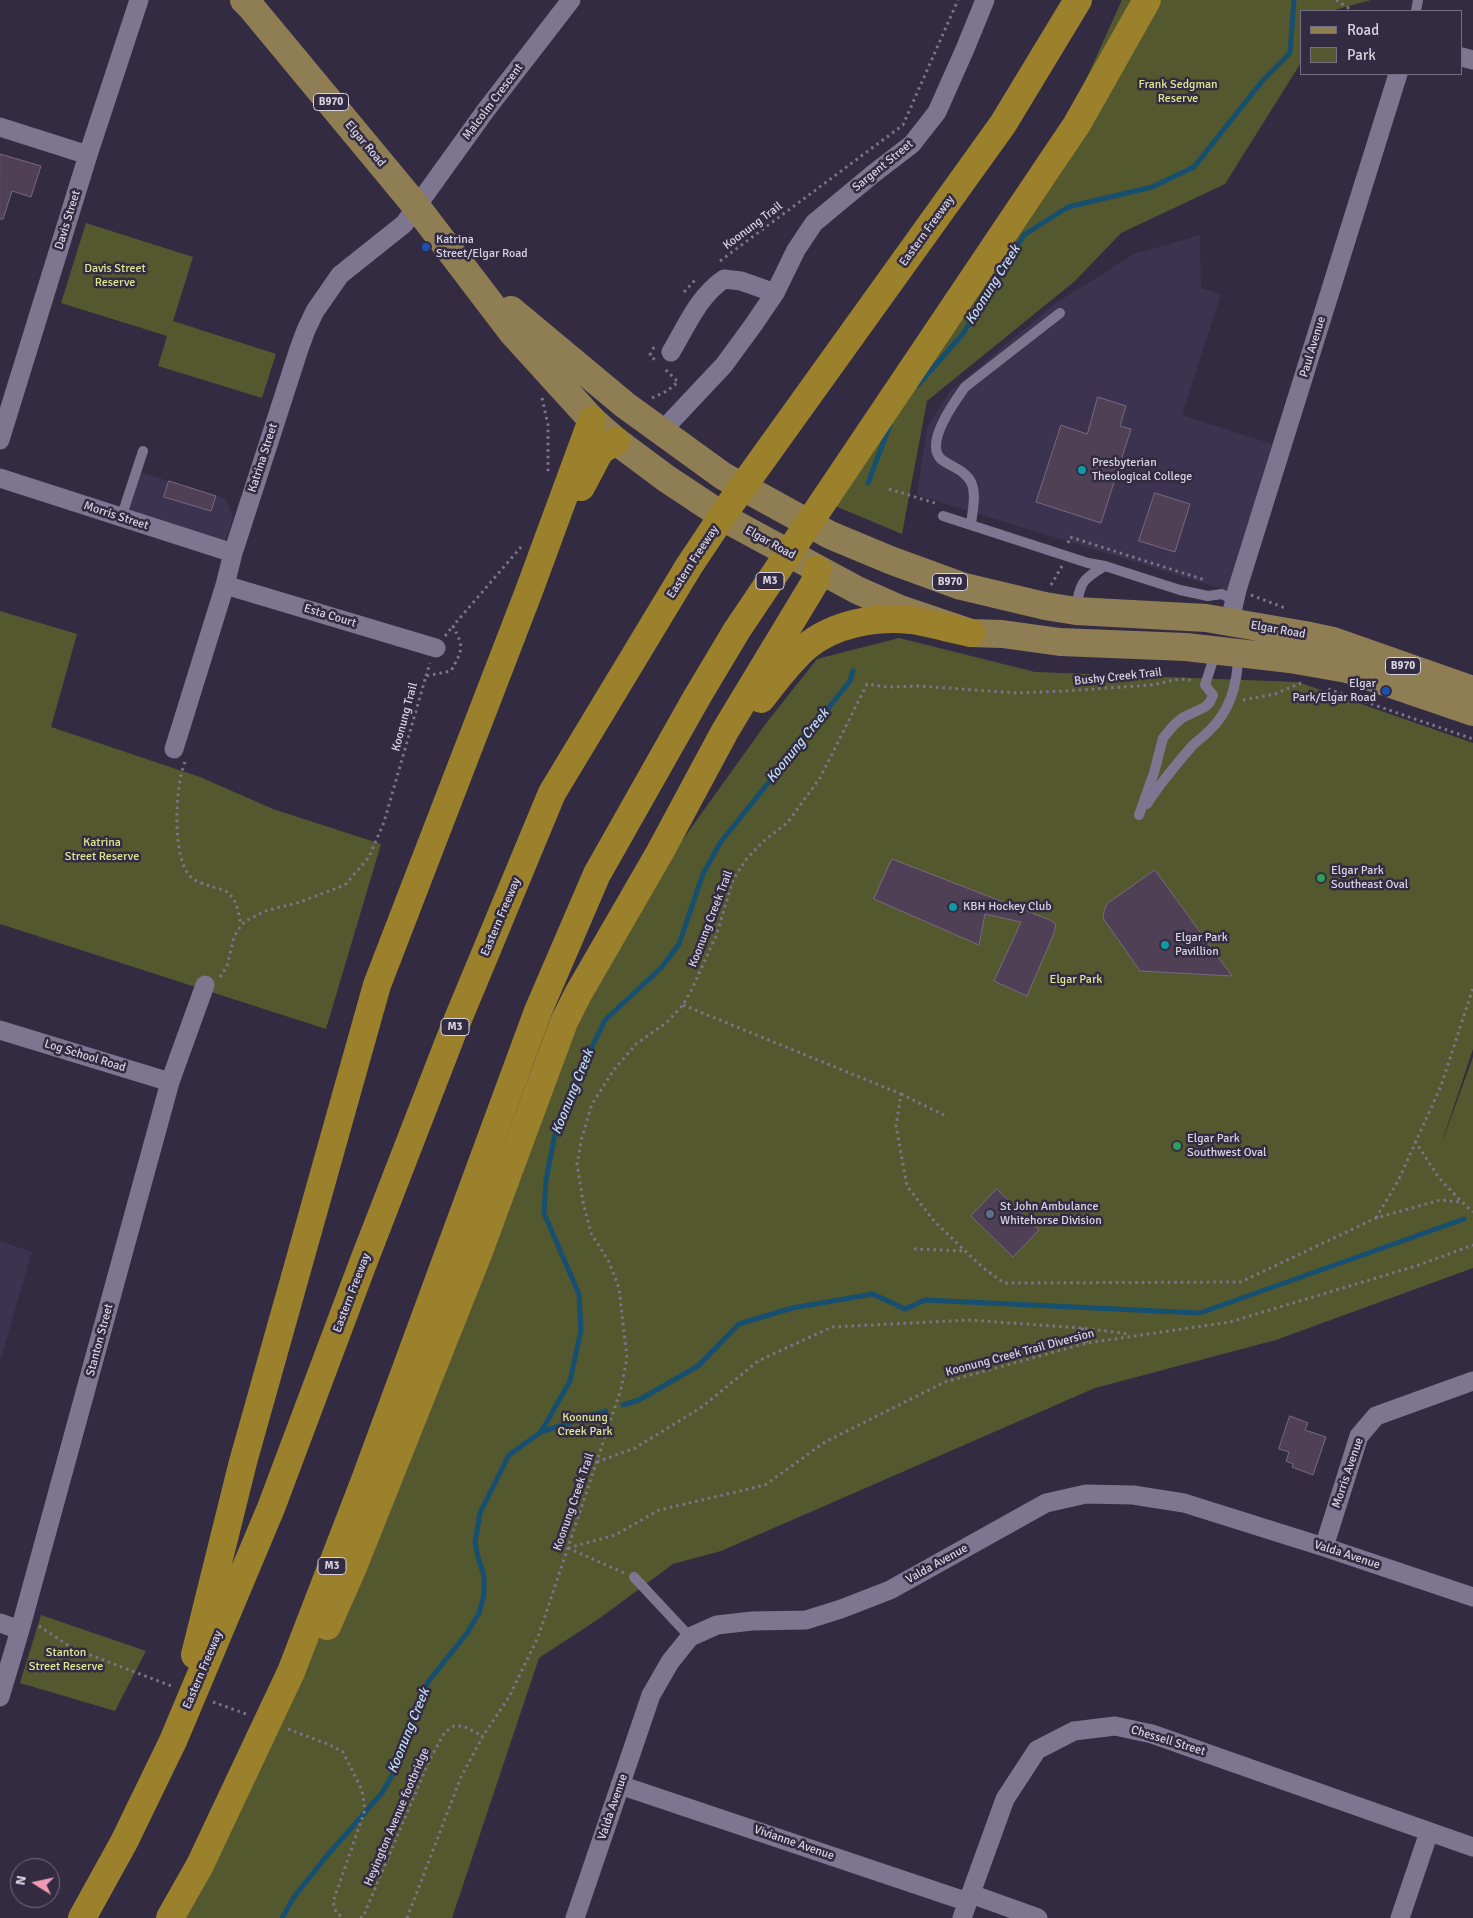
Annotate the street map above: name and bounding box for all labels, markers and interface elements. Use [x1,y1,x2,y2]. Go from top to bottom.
legend [1300,10,1463,75]
text: Road [1347,21,1379,39]
text: Park [1347,46,1376,64]
street label: Malcolm Crescent [460,61,526,143]
park label: Frank Sedgman Reserve [1138,78,1218,106]
road number: B970 [314,94,348,110]
street label: Elgar Road [342,118,388,170]
street label: Sargent Street [850,137,916,195]
street label: Davis Street [52,189,84,251]
street label: Eastern Freeway [897,193,957,269]
street label: Koonung Trail [720,199,786,253]
place label: Katrina Street/Elgar Road [436,233,528,261]
marker: Katrina Street/Elgar Road [420,241,432,253]
water label: Koonung Creek [962,242,1024,328]
park label: Davis Street Reserve [84,262,146,290]
street label: Paul Avenue [1297,315,1329,379]
street label: Katrina Street [245,422,281,494]
place label: Presbyterian Theological College [1092,456,1192,484]
marker: Presbyterian Theological College [1076,464,1088,476]
street label: Morris Street [82,499,150,533]
street label: Eastern Freeway [664,523,722,601]
street label: Elgar Road [742,523,798,563]
road number: M3 [756,572,784,590]
road number: B970 [932,574,968,590]
street label: Esta Court [302,601,358,631]
street label: Elgar Road [1249,618,1307,642]
road number: B970 [1386,658,1420,674]
street label: Bushy Creek Trail [1073,665,1163,689]
place label: Elgar Park/Elgar Road [1292,677,1376,705]
street label: Koonung Trail [389,681,421,753]
marker: Elgar Park/Elgar Road [1380,685,1392,697]
water label: Koonung Creek [763,706,833,786]
park label: Katrina Street Reserve [65,836,139,864]
place label: Elgar Park Southeast Oval [1331,864,1408,892]
street label: Koonung Creek Trail [686,868,736,970]
marker: Elgar Park Southeast Oval [1315,872,1327,884]
street label: Eastern Freeway [478,876,524,958]
place label: KBH Hockey Club [963,900,1052,914]
marker: KBH Hockey Club [947,901,959,913]
place label: Elgar Park Pavillion [1175,931,1228,959]
marker: Elgar Park Pavillion [1159,939,1171,951]
park label: Elgar Park [1050,973,1102,987]
road number: M3 [441,1019,469,1036]
street label: Log School Road [43,1037,127,1075]
water label: Koonung Creek [548,1047,598,1137]
place label: Elgar Park Southwest Oval [1187,1132,1267,1160]
marker: Elgar Park Southwest Oval [1171,1140,1183,1152]
place label: St John Ambulance Whitehorse Division [1000,1200,1102,1228]
marker: St John Ambulance Whitehorse Division [984,1208,996,1220]
street label: Eastern Freeway [330,1251,374,1335]
street label: Stanton Street [83,1302,117,1378]
street label: Koonung Creek Trail Diversion [944,1326,1096,1380]
park label: Koonung Creek Park [557,1411,613,1439]
street label: Morris Avenue [1329,1436,1367,1510]
street label: Koonung Creek Trail [550,1451,598,1553]
street label: Valda Avenue [1312,1538,1382,1572]
street label: Valda Avenue [904,1541,970,1587]
road number: M3 [318,1558,346,1574]
street label: Eastern Freeway [180,1629,226,1711]
park label: Stanton Street Reserve [29,1646,103,1674]
water label: Koonung Creek [384,1686,434,1776]
street label: Chessell Street [1129,1723,1207,1759]
street label: Heyington Avenue footbridge [361,1746,433,1888]
street label: Valda Avenue [595,1772,631,1842]
street label: Vivianne Avenue [752,1823,836,1863]
north arrow [10,1858,60,1908]
text: N [12,1874,30,1887]

